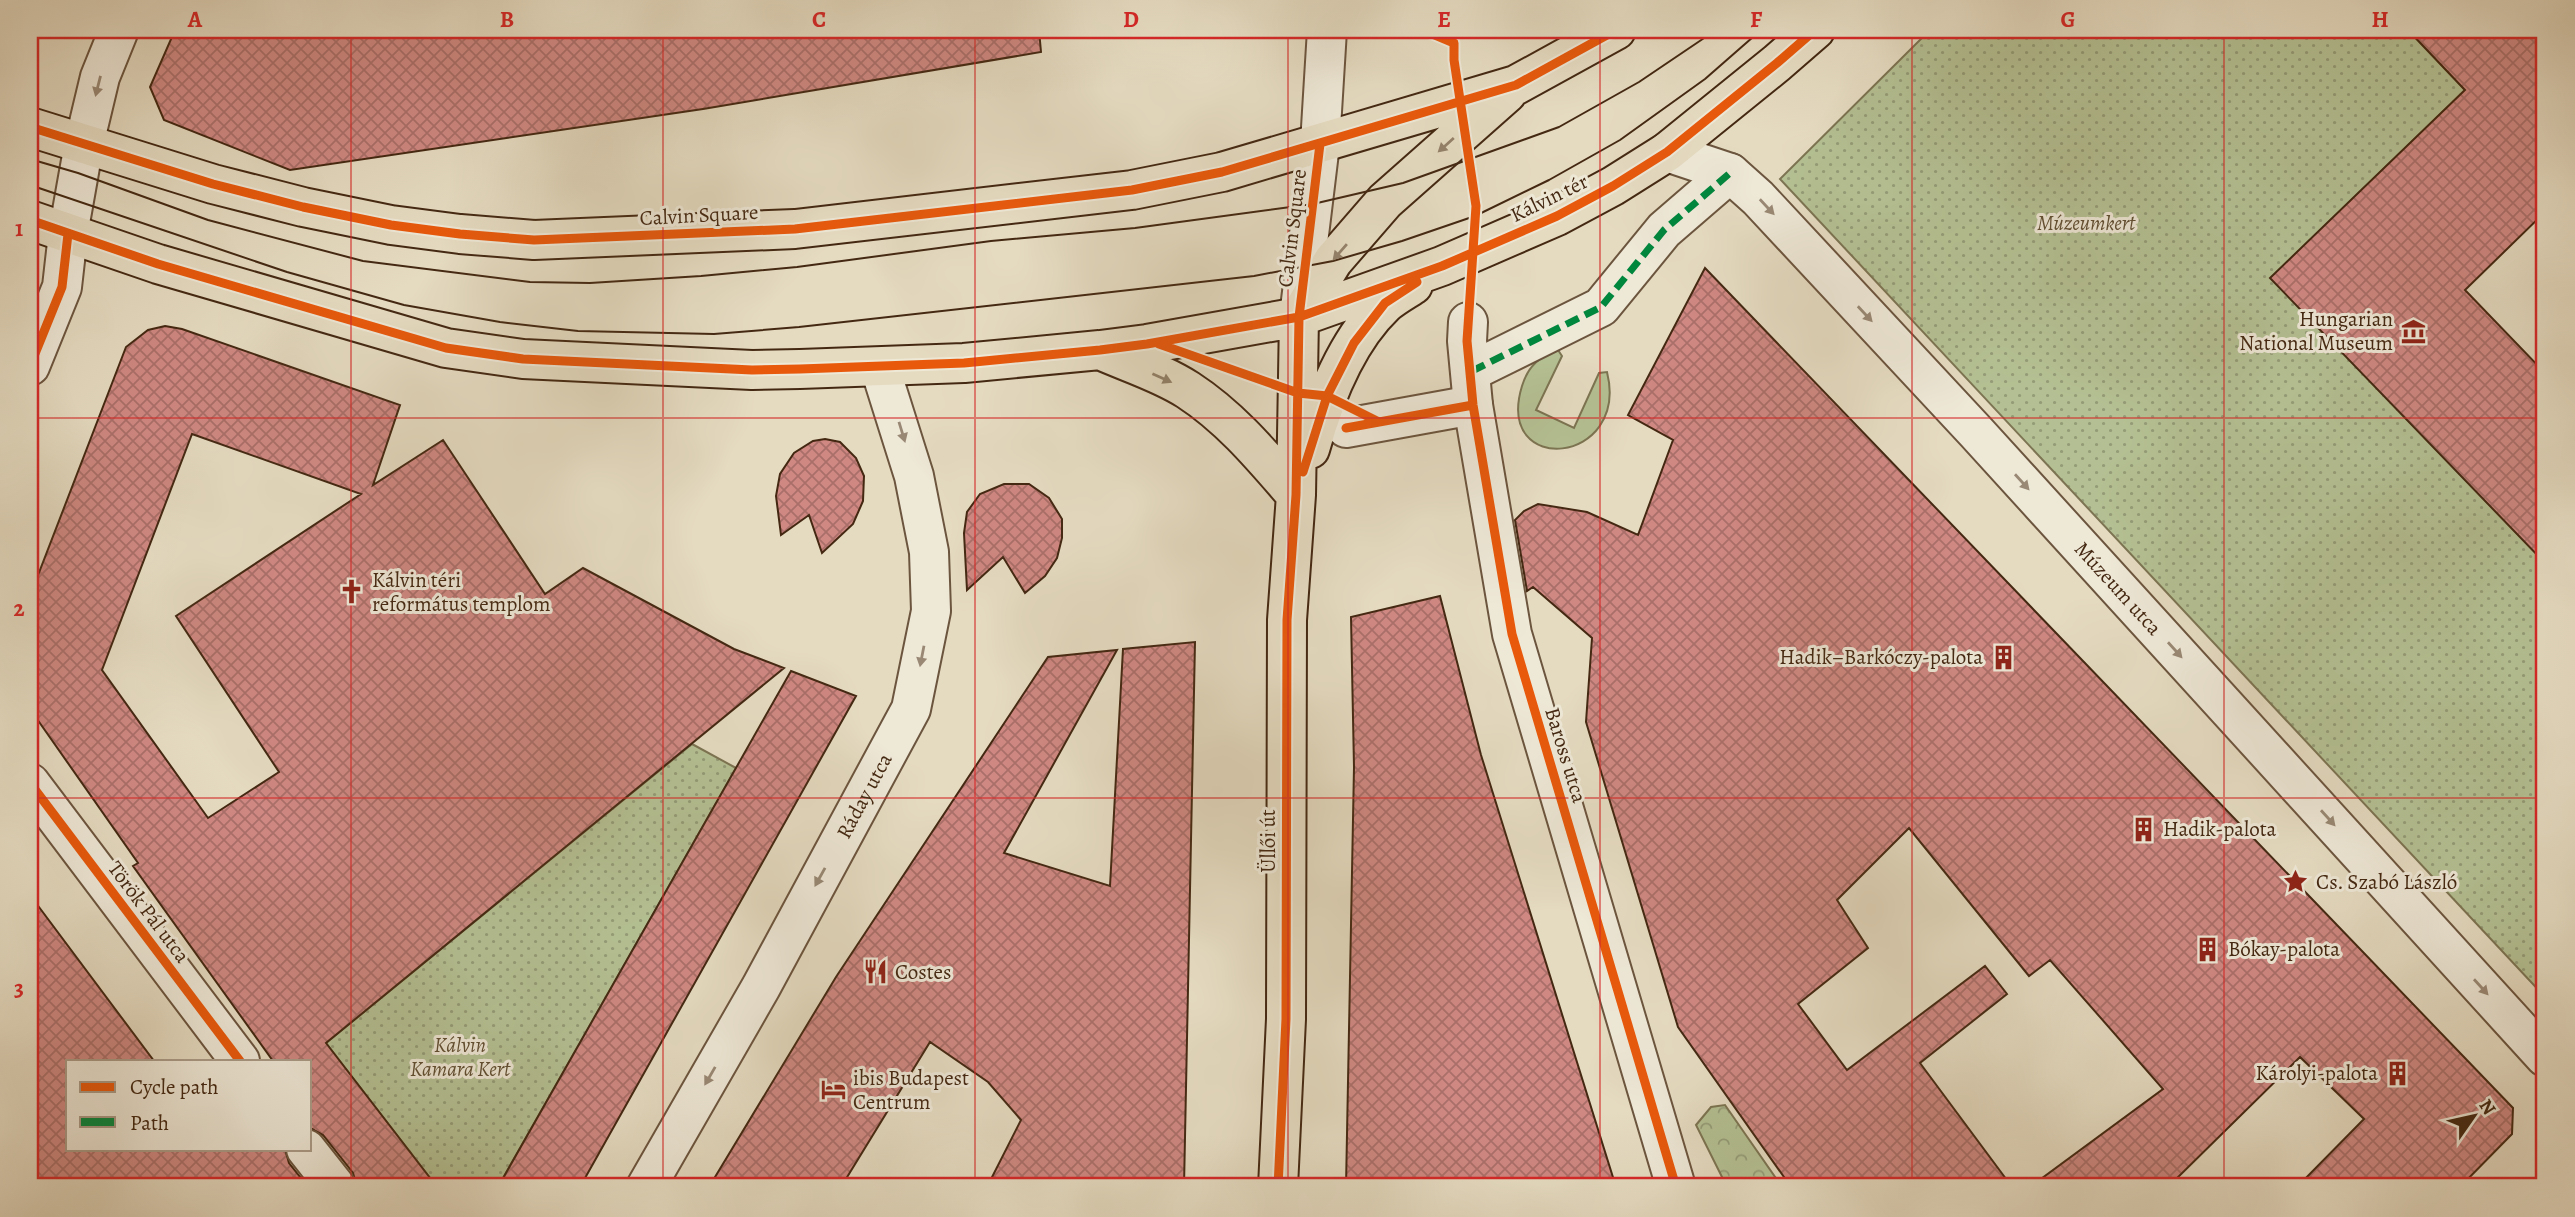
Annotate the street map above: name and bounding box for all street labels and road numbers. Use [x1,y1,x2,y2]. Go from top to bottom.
street label: Calvin Square [1271,167,1313,289]
street label: Kálvin tér [1505,167,1593,229]
street label: Calvin Square [639,198,759,232]
street label: Múzeum utca [2068,535,2168,641]
street label: Baross utca [1538,704,1594,806]
street label: Ráday utca [830,748,899,843]
street label: Üllői út [1254,809,1282,873]
street label: Török Pál utca [102,855,197,969]

